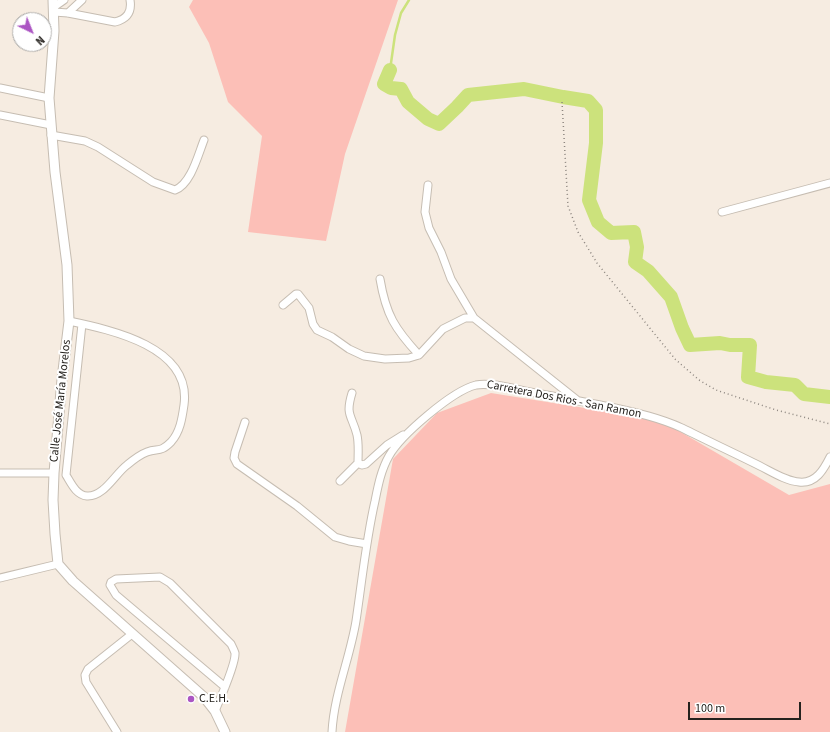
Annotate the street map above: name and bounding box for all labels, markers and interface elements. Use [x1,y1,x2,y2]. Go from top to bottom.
north arrow [12,12,52,52]
text: N [32,32,48,48]
street label: Calle José María Morelos [47,339,75,463]
street label: Carretera Dos Rios - San Ramon [485,378,643,422]
place label: C.E.H. [199,692,229,706]
marker: C.E.H. [186,694,196,704]
scale bar [690,694,803,720]
text: 100 m [695,700,725,717]

